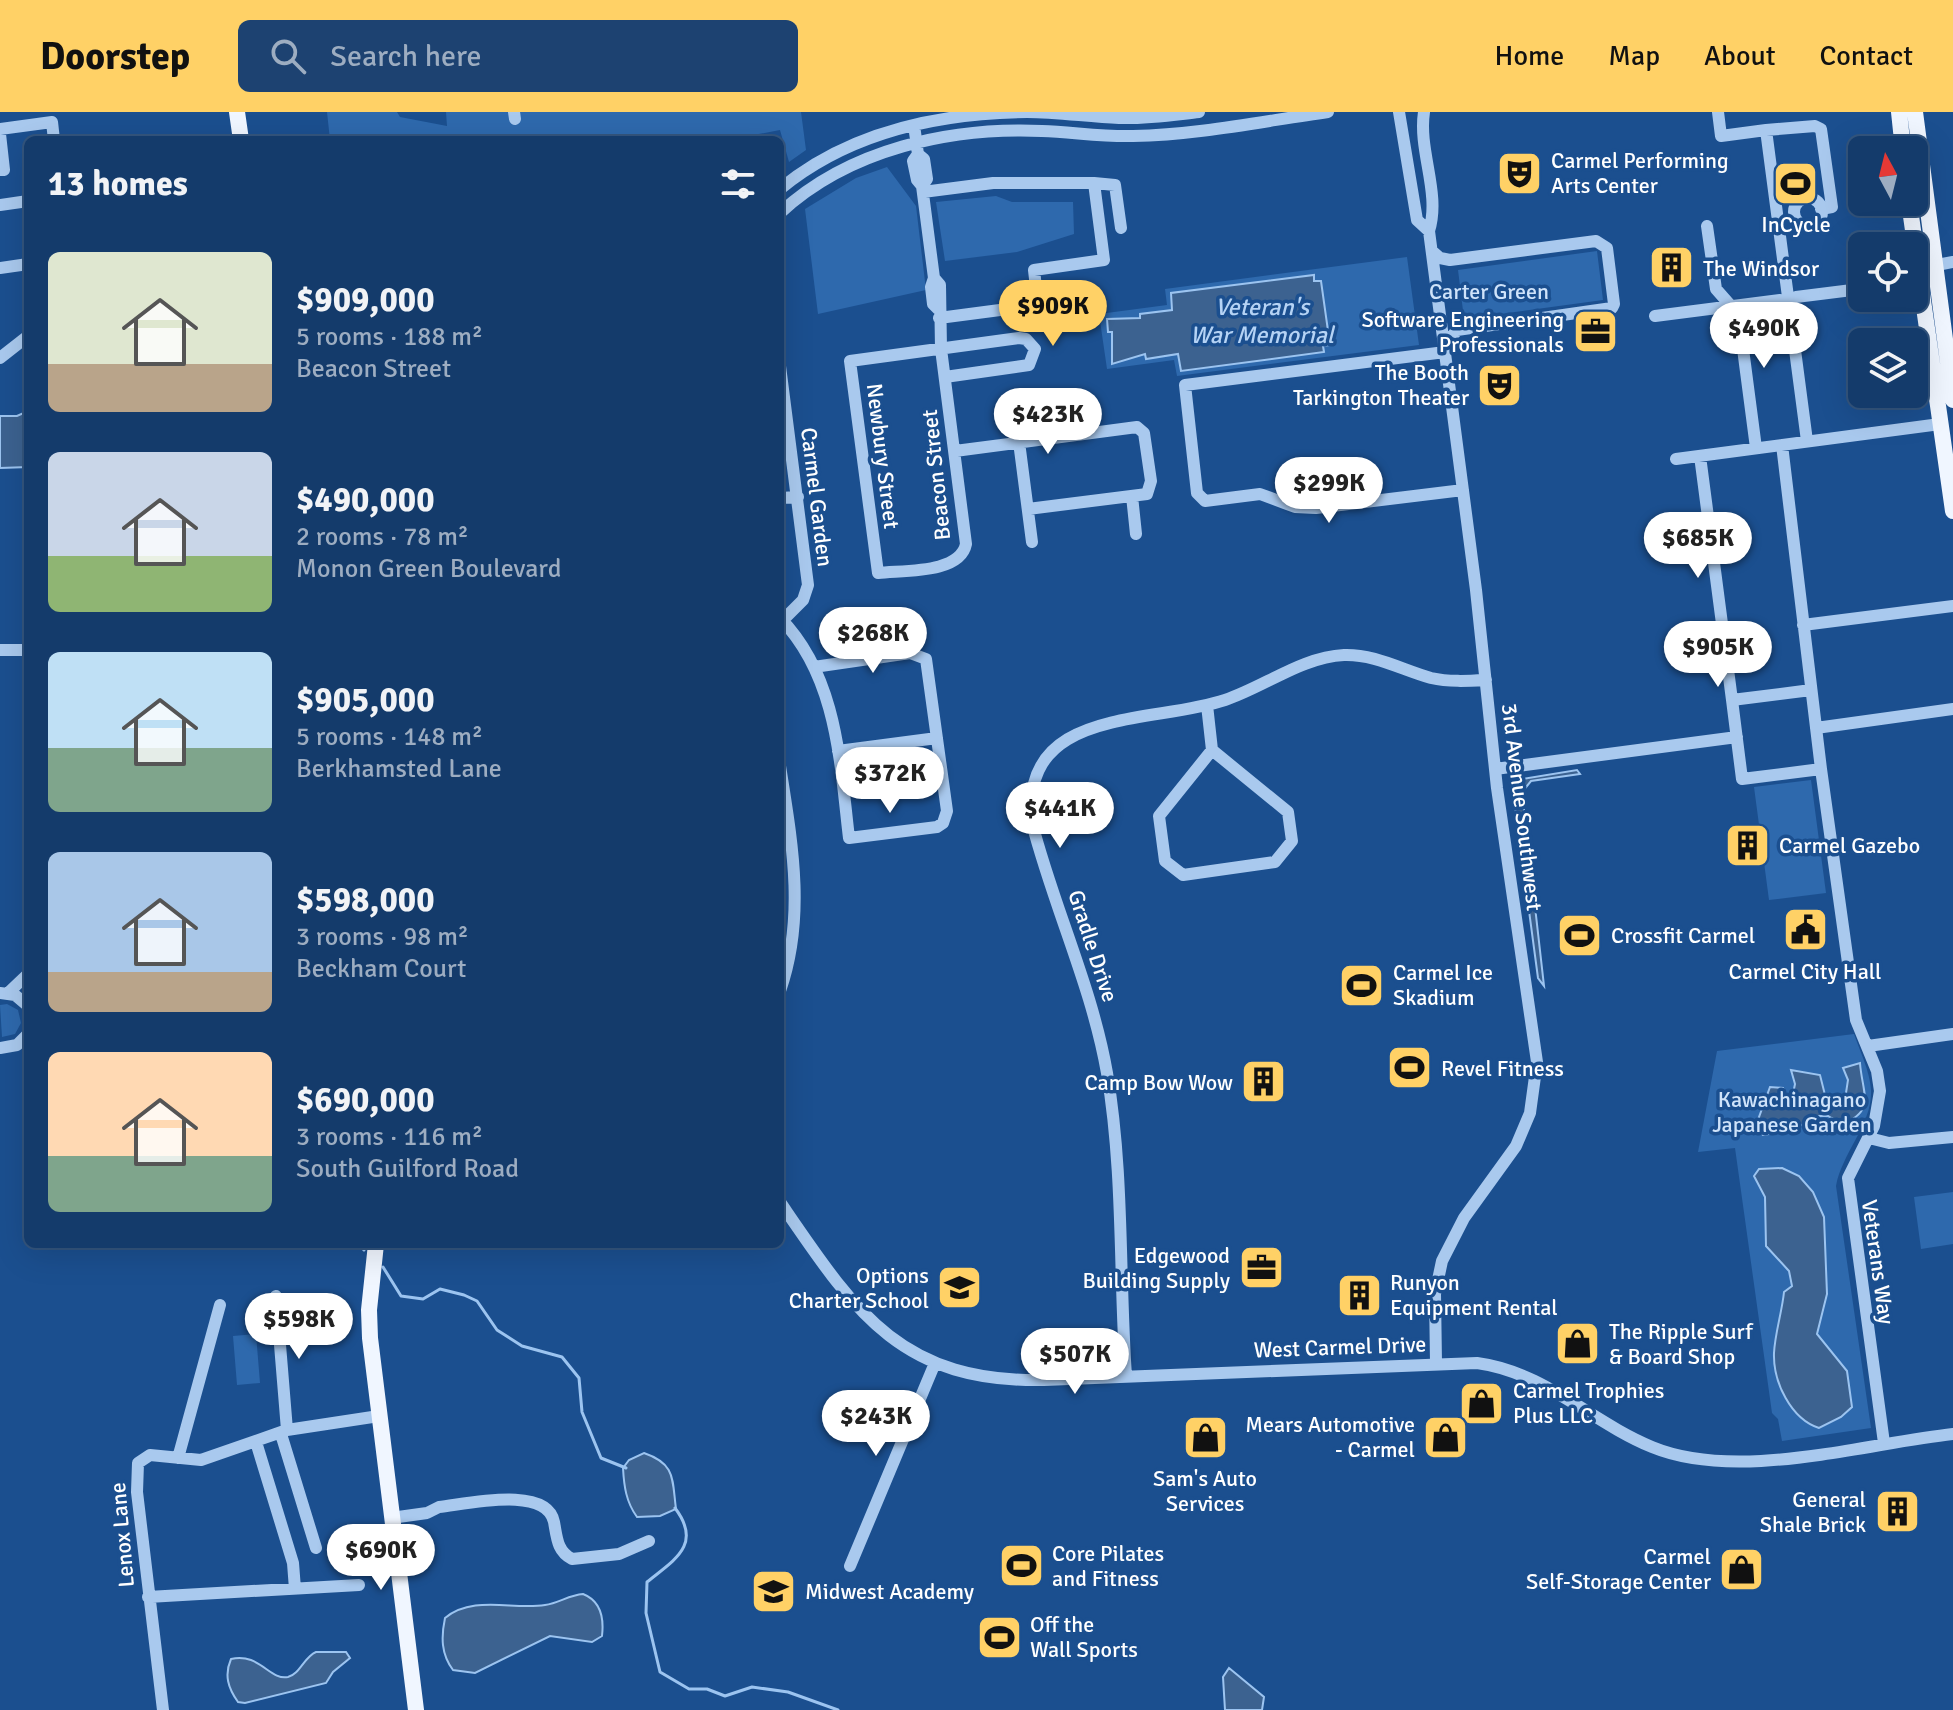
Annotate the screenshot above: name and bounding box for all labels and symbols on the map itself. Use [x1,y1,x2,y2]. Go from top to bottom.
north arrow [1848,136,1928,216]
place label: Carmel Performing Arts Center [1551,147,1729,199]
theatre icon: Carmel Performing Arts Center [1496,149,1544,197]
sports icon: InCycle [1772,159,1820,207]
place label: InCycle [1761,211,1831,238]
building icon: The Windsor [1648,244,1696,292]
place label: The Windsor [1703,255,1819,282]
park label: Carter Green [1429,278,1549,305]
pin: $909K [997,280,1109,348]
water label: Veteran's War Memorial [1190,292,1336,350]
pin: $490K [1708,302,1820,370]
place label: Software Engineering Professionals [1362,306,1564,358]
office icon: Software Engineering Professionals [1571,308,1619,356]
place label: The Booth Tarkington Theater [1293,359,1469,411]
theatre icon: The Booth Tarkington Theater [1476,361,1524,409]
street label: Newbury Street [861,382,905,531]
pin: $423K [992,388,1104,456]
street label: Beacon Street [916,408,956,542]
street label: Carmel Garden [795,426,839,568]
pin: $299K [1273,457,1385,525]
pin: $685K [1642,512,1754,580]
pin: $268K [817,607,929,675]
pin: $905K [1662,621,1774,689]
street label: 3rd Avenue Southwest [1496,702,1548,913]
pin: $372K [834,747,946,815]
pin: $441K [1004,782,1116,850]
building icon: Carmel Gazebo [1724,821,1772,869]
place label: Carmel Gazebo [1779,832,1920,859]
street label: Gradle Drive [1062,887,1124,1005]
public building icon: Carmel City Hall [1781,906,1829,954]
sports icon: Crossfit Carmel [1556,911,1604,959]
place label: Crossfit Carmel [1611,922,1755,949]
place label: Carmel City Hall [1729,958,1881,985]
place label: Carmel Ice Skadium [1393,959,1493,1011]
sports icon: Carmel Ice Skadium [1338,961,1386,1009]
sports icon: Revel Fitness [1386,1044,1434,1092]
place label: Revel Fitness [1441,1055,1564,1082]
building icon: Camp Bow Wow [1240,1058,1288,1106]
place label: Camp Bow Wow [1084,1069,1233,1096]
park label: Kawachinagano Japanese Garden [1712,1086,1872,1138]
street label: Veterans Way [1856,1198,1900,1327]
place label: Edgewood Building Supply [1082,1242,1231,1294]
office icon: Edgewood Building Supply [1237,1244,1285,1292]
place label: Options Charter School [789,1262,929,1314]
school or university icon: Options Charter School [936,1264,984,1312]
place label: Runyon Equipment Rental [1390,1269,1558,1321]
building icon: Runyon Equipment Rental [1335,1271,1383,1319]
pin: $598K [243,1293,355,1361]
place label: The Ripple Surf & Board Shop [1609,1318,1754,1370]
shop icon: The Ripple Surf & Board Shop [1554,1320,1602,1368]
pin: $507K [1019,1328,1131,1396]
street label: West Carmel Drive [1253,1330,1427,1364]
place label: Carmel Trophies Plus LLC [1513,1377,1664,1429]
shop icon: Carmel Trophies Plus LLC [1458,1379,1506,1427]
pin: $243K [820,1390,932,1458]
place label: Mears Automotive - Carmel [1245,1411,1415,1463]
shop icon: Sam's Auto Services [1181,1413,1229,1461]
shop icon: Mears Automotive - Carmel [1422,1413,1470,1461]
place label: Sam's Auto Services [1153,1465,1257,1517]
street label: Lenox Lane [104,1481,140,1589]
place label: General Shale Brick [1760,1486,1866,1538]
building icon: General Shale Brick [1873,1488,1921,1536]
pin: $690K [325,1524,437,1592]
place label: Core Pilates and Fitness [1052,1540,1164,1592]
sports icon: Core Pilates and Fitness [997,1542,1045,1590]
place label: Carmel Self-Storage Center [1526,1543,1711,1595]
shop icon: Carmel Self-Storage Center [1718,1545,1766,1593]
school or university icon: Midwest Academy [750,1567,798,1615]
place label: Midwest Academy [805,1578,975,1605]
place label: Off the Wall Sports [1030,1611,1138,1663]
sports icon: Off the Wall Sports [975,1613,1023,1661]

